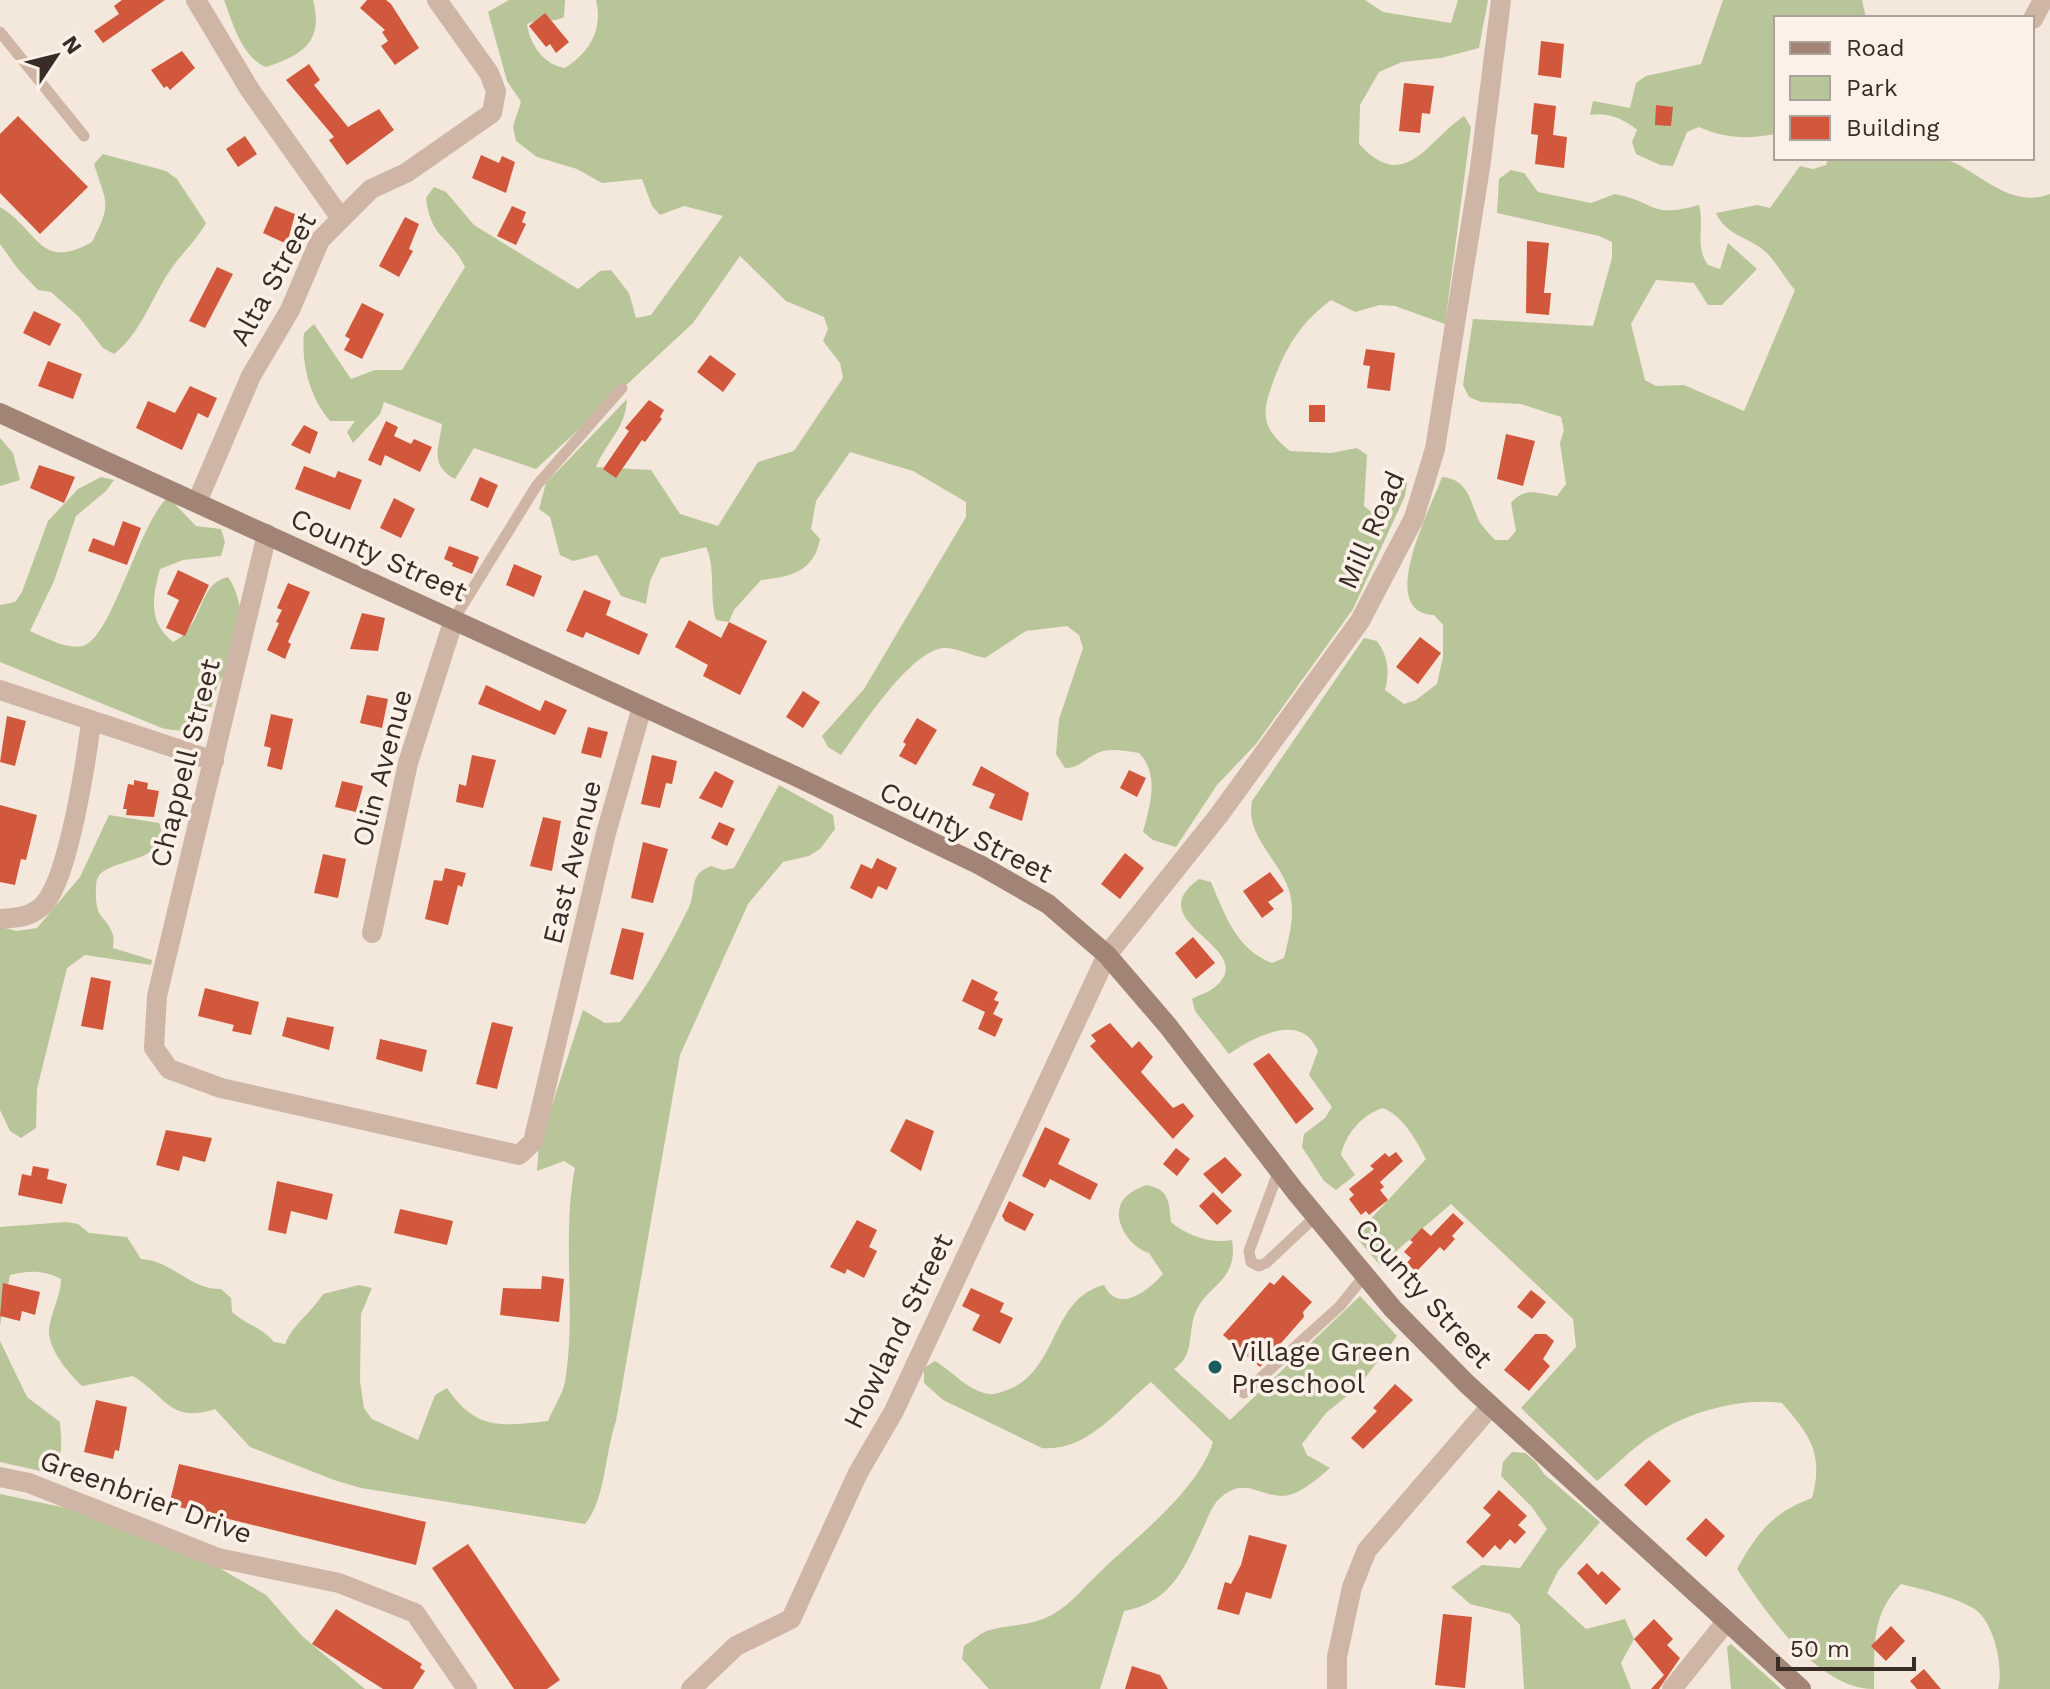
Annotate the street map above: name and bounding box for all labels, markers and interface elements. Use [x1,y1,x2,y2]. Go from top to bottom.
north arrow [16,16,96,96]
legend [1774,16,2034,160]
text: N [57,31,87,59]
text: Road [1846,34,1905,62]
text: Park [1846,74,1898,102]
text: Building [1846,114,1939,142]
street label: Alta Street [223,206,323,351]
street label: Mill Road [1330,466,1412,594]
street label: County Street [286,501,473,609]
street label: Chappell Street [143,655,227,871]
street label: Olin Avenue [345,686,419,850]
street label: County Street [874,774,1058,890]
street label: East Avenue [536,777,608,947]
street label: County Street [1348,1211,1500,1375]
street label: Howland Street [836,1228,960,1434]
place label: Village Green Preschool [1231,1335,1411,1400]
marker: Village Green Preschool [1206,1358,1224,1376]
street label: Greenbrier Drive [35,1443,257,1551]
scale bar [1778,1621,1914,1671]
text: 50 m [1790,1635,1850,1663]

